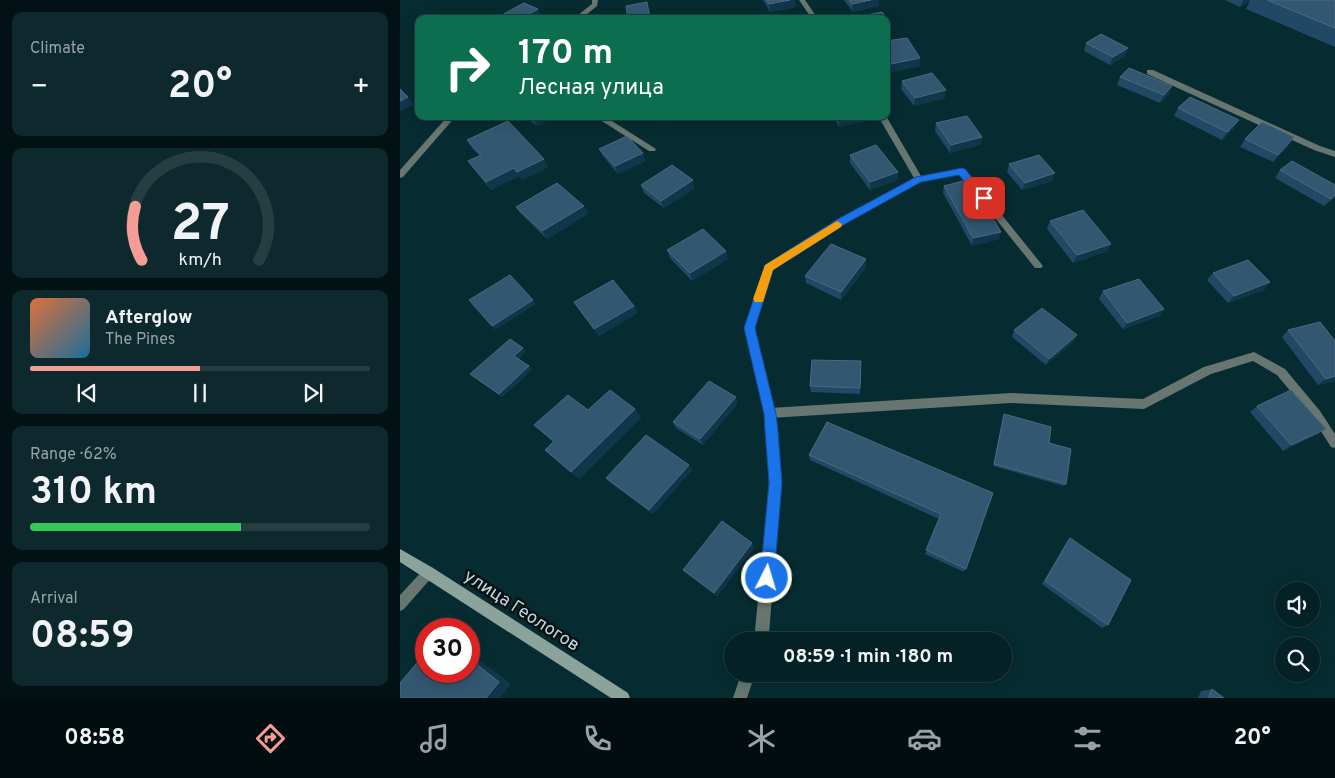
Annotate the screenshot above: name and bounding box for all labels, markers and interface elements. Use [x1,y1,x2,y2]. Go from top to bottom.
text: 170 m [518,32,613,76]
icon: right [435,35,500,100]
text: Climate [30,39,85,59]
text: 20° [168,63,232,112]
text: − [30,70,48,106]
text: + [352,70,370,106]
text: Лесная улица [518,75,664,102]
pin [963,177,1005,219]
icon: arrive [970,184,998,212]
text: 27 [170,193,230,259]
text: km/h [178,249,222,272]
text: Afterglow [105,306,193,330]
text: The Pines [105,330,175,350]
icon: previous [73,379,101,407]
icon: pause [186,379,214,407]
icon: next [299,379,327,407]
text: Range · 62% [30,445,117,465]
text: 310 km [30,469,157,518]
position arrow [740,551,792,603]
street label: улица Геологов [459,565,584,657]
map controls [1275,582,1320,682]
button: sound [1275,582,1320,627]
text: Arrival [30,589,78,609]
text: 08:59 [30,613,135,662]
speed limit sign: 30 [415,618,480,683]
button: search [1275,637,1320,682]
text: 08:59 · 1 min · 180 m [783,645,953,669]
icon: directions [253,721,288,756]
icon: music [417,721,452,756]
icon: phone [580,721,615,756]
icon: climate [744,721,779,756]
icon: car [907,721,942,756]
icon: filters [1070,721,1105,756]
text: 08:58 [64,725,125,752]
text: 20° [1234,725,1271,752]

